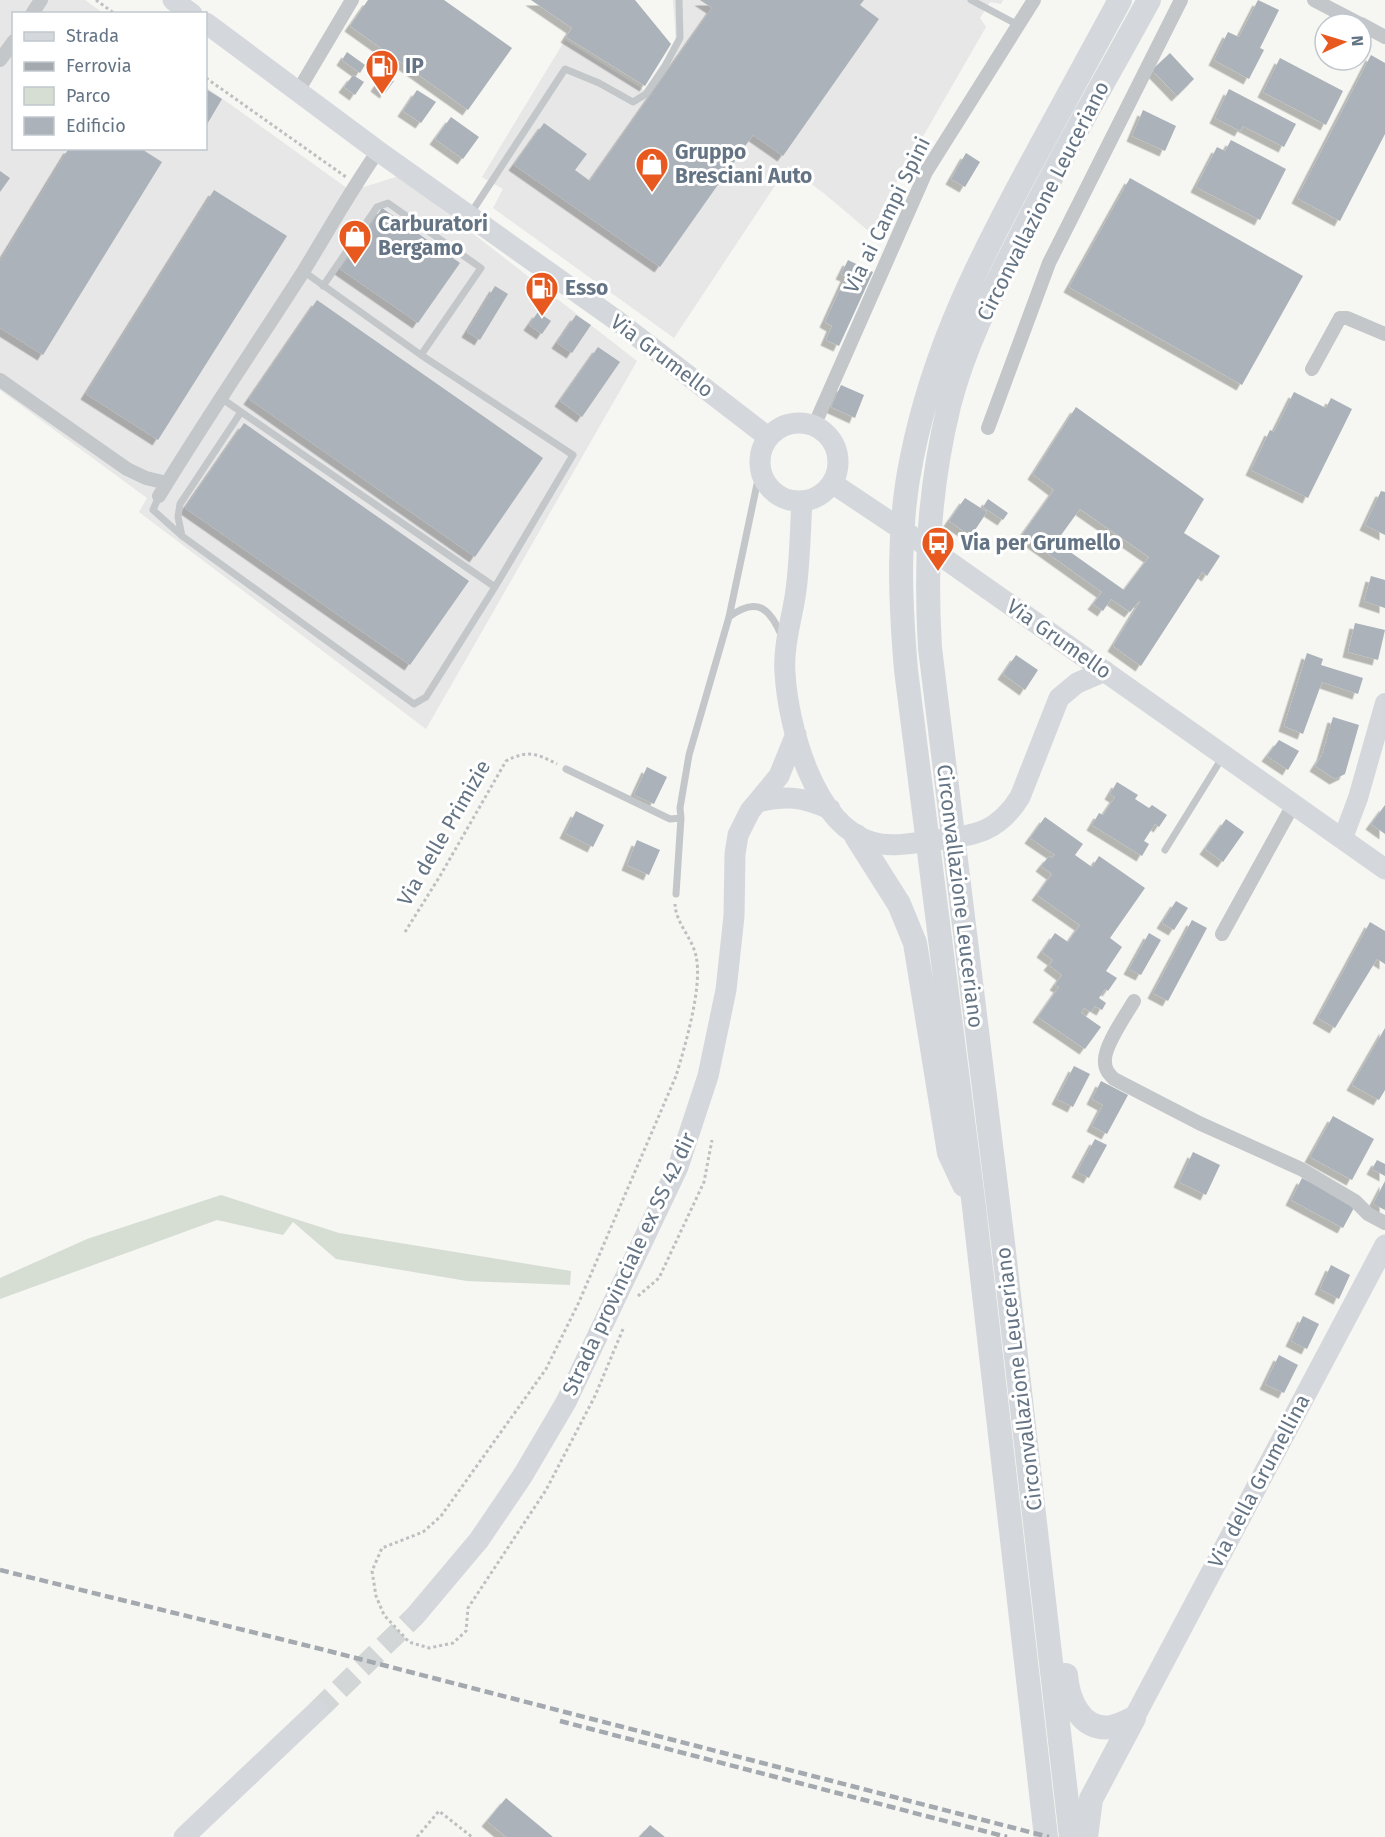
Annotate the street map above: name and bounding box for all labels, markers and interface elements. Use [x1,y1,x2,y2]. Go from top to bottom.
legend [12,12,207,150]
north arrow [1313,12,1373,72]
text: Strada [66,25,119,47]
text: N [1348,35,1367,47]
fuel station icon: IP [364,48,400,95]
place label: IP [405,53,424,79]
text: Ferrovia [66,55,132,77]
street label: Circonvallazione Leuceriano [971,77,1115,325]
text: Parco [66,85,110,107]
text: Edificio [66,115,126,137]
street label: Via ai Campi Spini [838,133,936,297]
place label: Gruppo Bresciani Auto [675,139,812,189]
shop icon: Gruppo Bresciani Auto [634,146,670,193]
place label: Carburatori Bergamo [378,211,488,261]
shop icon: Carburatori Bergamo [337,218,373,265]
fuel station icon: Esso [524,270,560,317]
place label: Esso [565,275,608,301]
street label: Via Grumello [605,309,719,403]
bus stop icon: Via per Grumello [920,525,956,572]
place label: Via per Grumello [960,530,1121,556]
street label: Via Grumello [1002,593,1116,685]
street label: Via delle Primizie [392,755,496,911]
street label: Circonvallazione Leuceriano [931,763,989,1029]
street label: Strada provinciale ex SS 42 dir [557,1129,701,1399]
street label: Circonvallazione Leuceriano [990,1246,1048,1512]
street label: Via della Grumellina [1202,1390,1316,1572]

